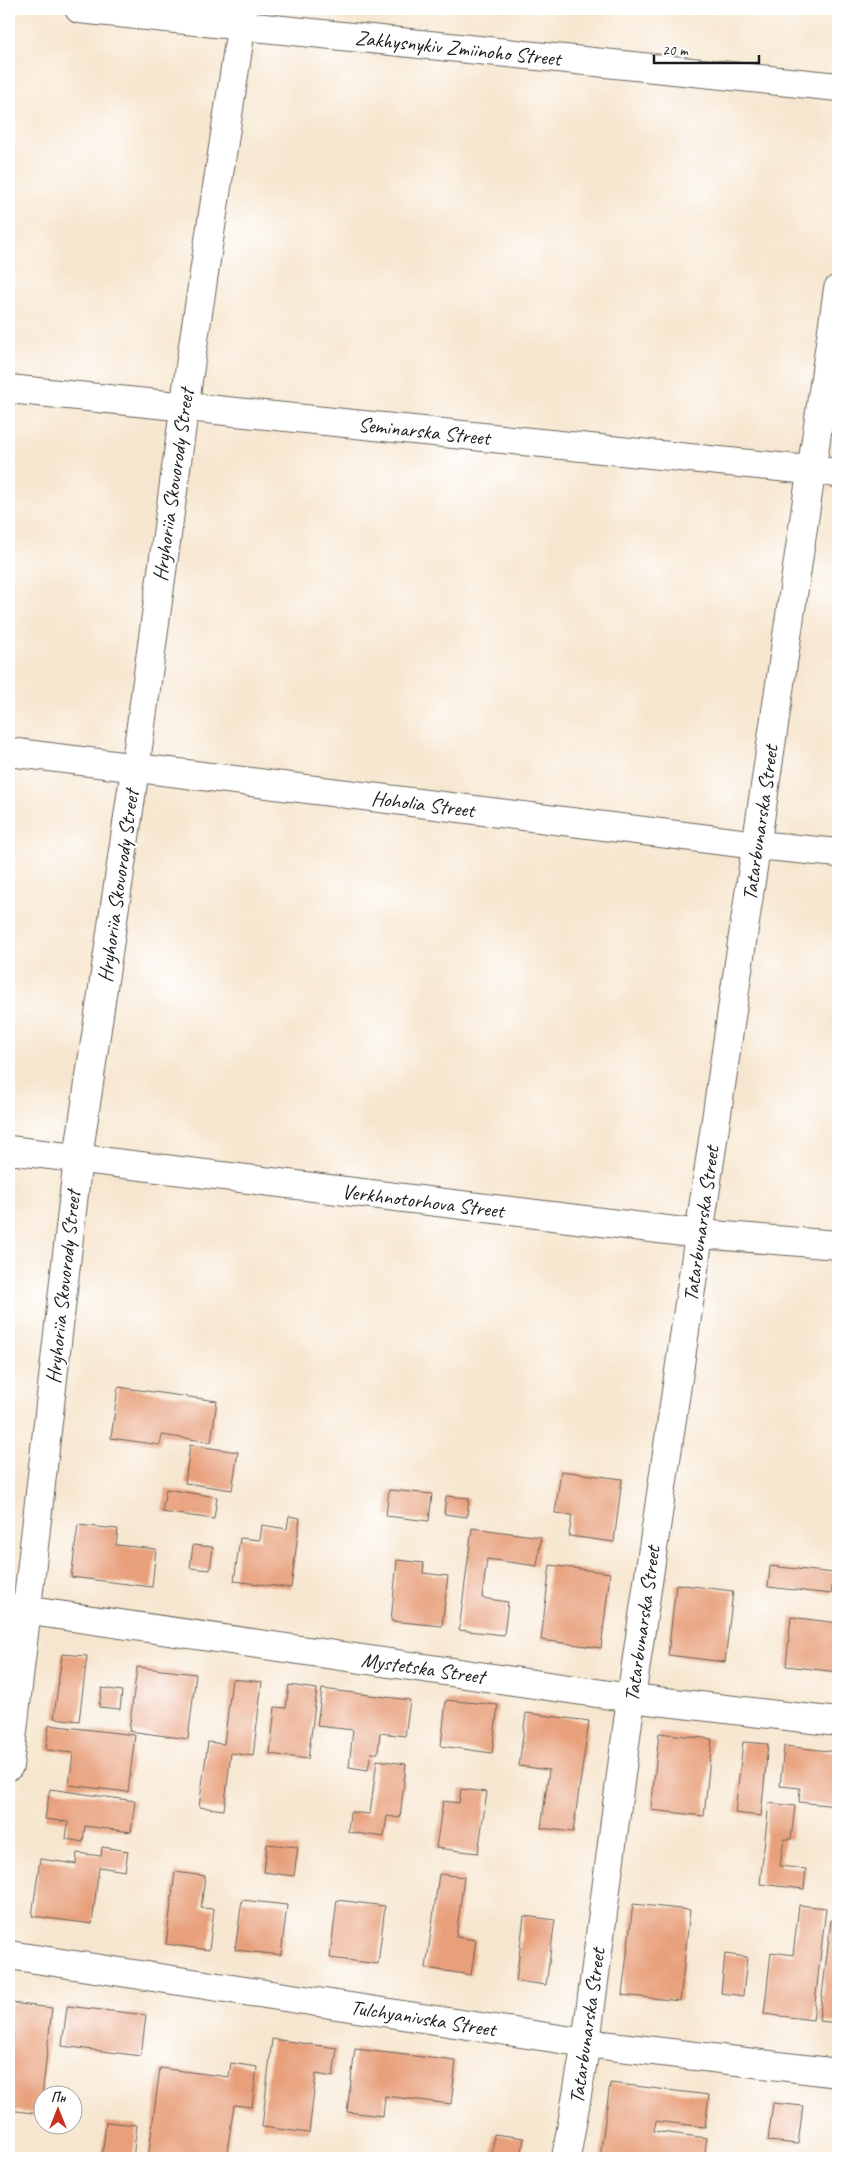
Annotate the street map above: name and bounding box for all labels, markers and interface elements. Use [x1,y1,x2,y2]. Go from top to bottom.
street label: Zakhysnykiv Zmiinoho Street [354,24,564,72]
scale bar [654,32,760,64]
text: 20 m [662,41,689,60]
street label: Hryhoriia Skovorody Street [147,384,200,583]
street label: Seminarska Street [357,411,493,451]
street label: Tatarbunarska Street [736,742,784,902]
street label: Hryhoriia Skovorody Street [92,785,145,984]
street label: Hoholia Street [370,785,478,823]
street label: Tatarbunarska Street [677,1143,725,1303]
street label: Verkhnotorhova Street [341,1178,507,1224]
street label: Hryhoriia Skovorody Street [40,1186,86,1385]
street label: Tatarbunarska Street [618,1543,666,1703]
street label: Mystetska Street [360,1646,489,1690]
street label: Tatarbunarska Street [563,1945,611,2105]
street label: Tulchyanivska Street [349,1994,499,2043]
north arrow [32,2084,82,2134]
text: Пн [51,2089,66,2106]

